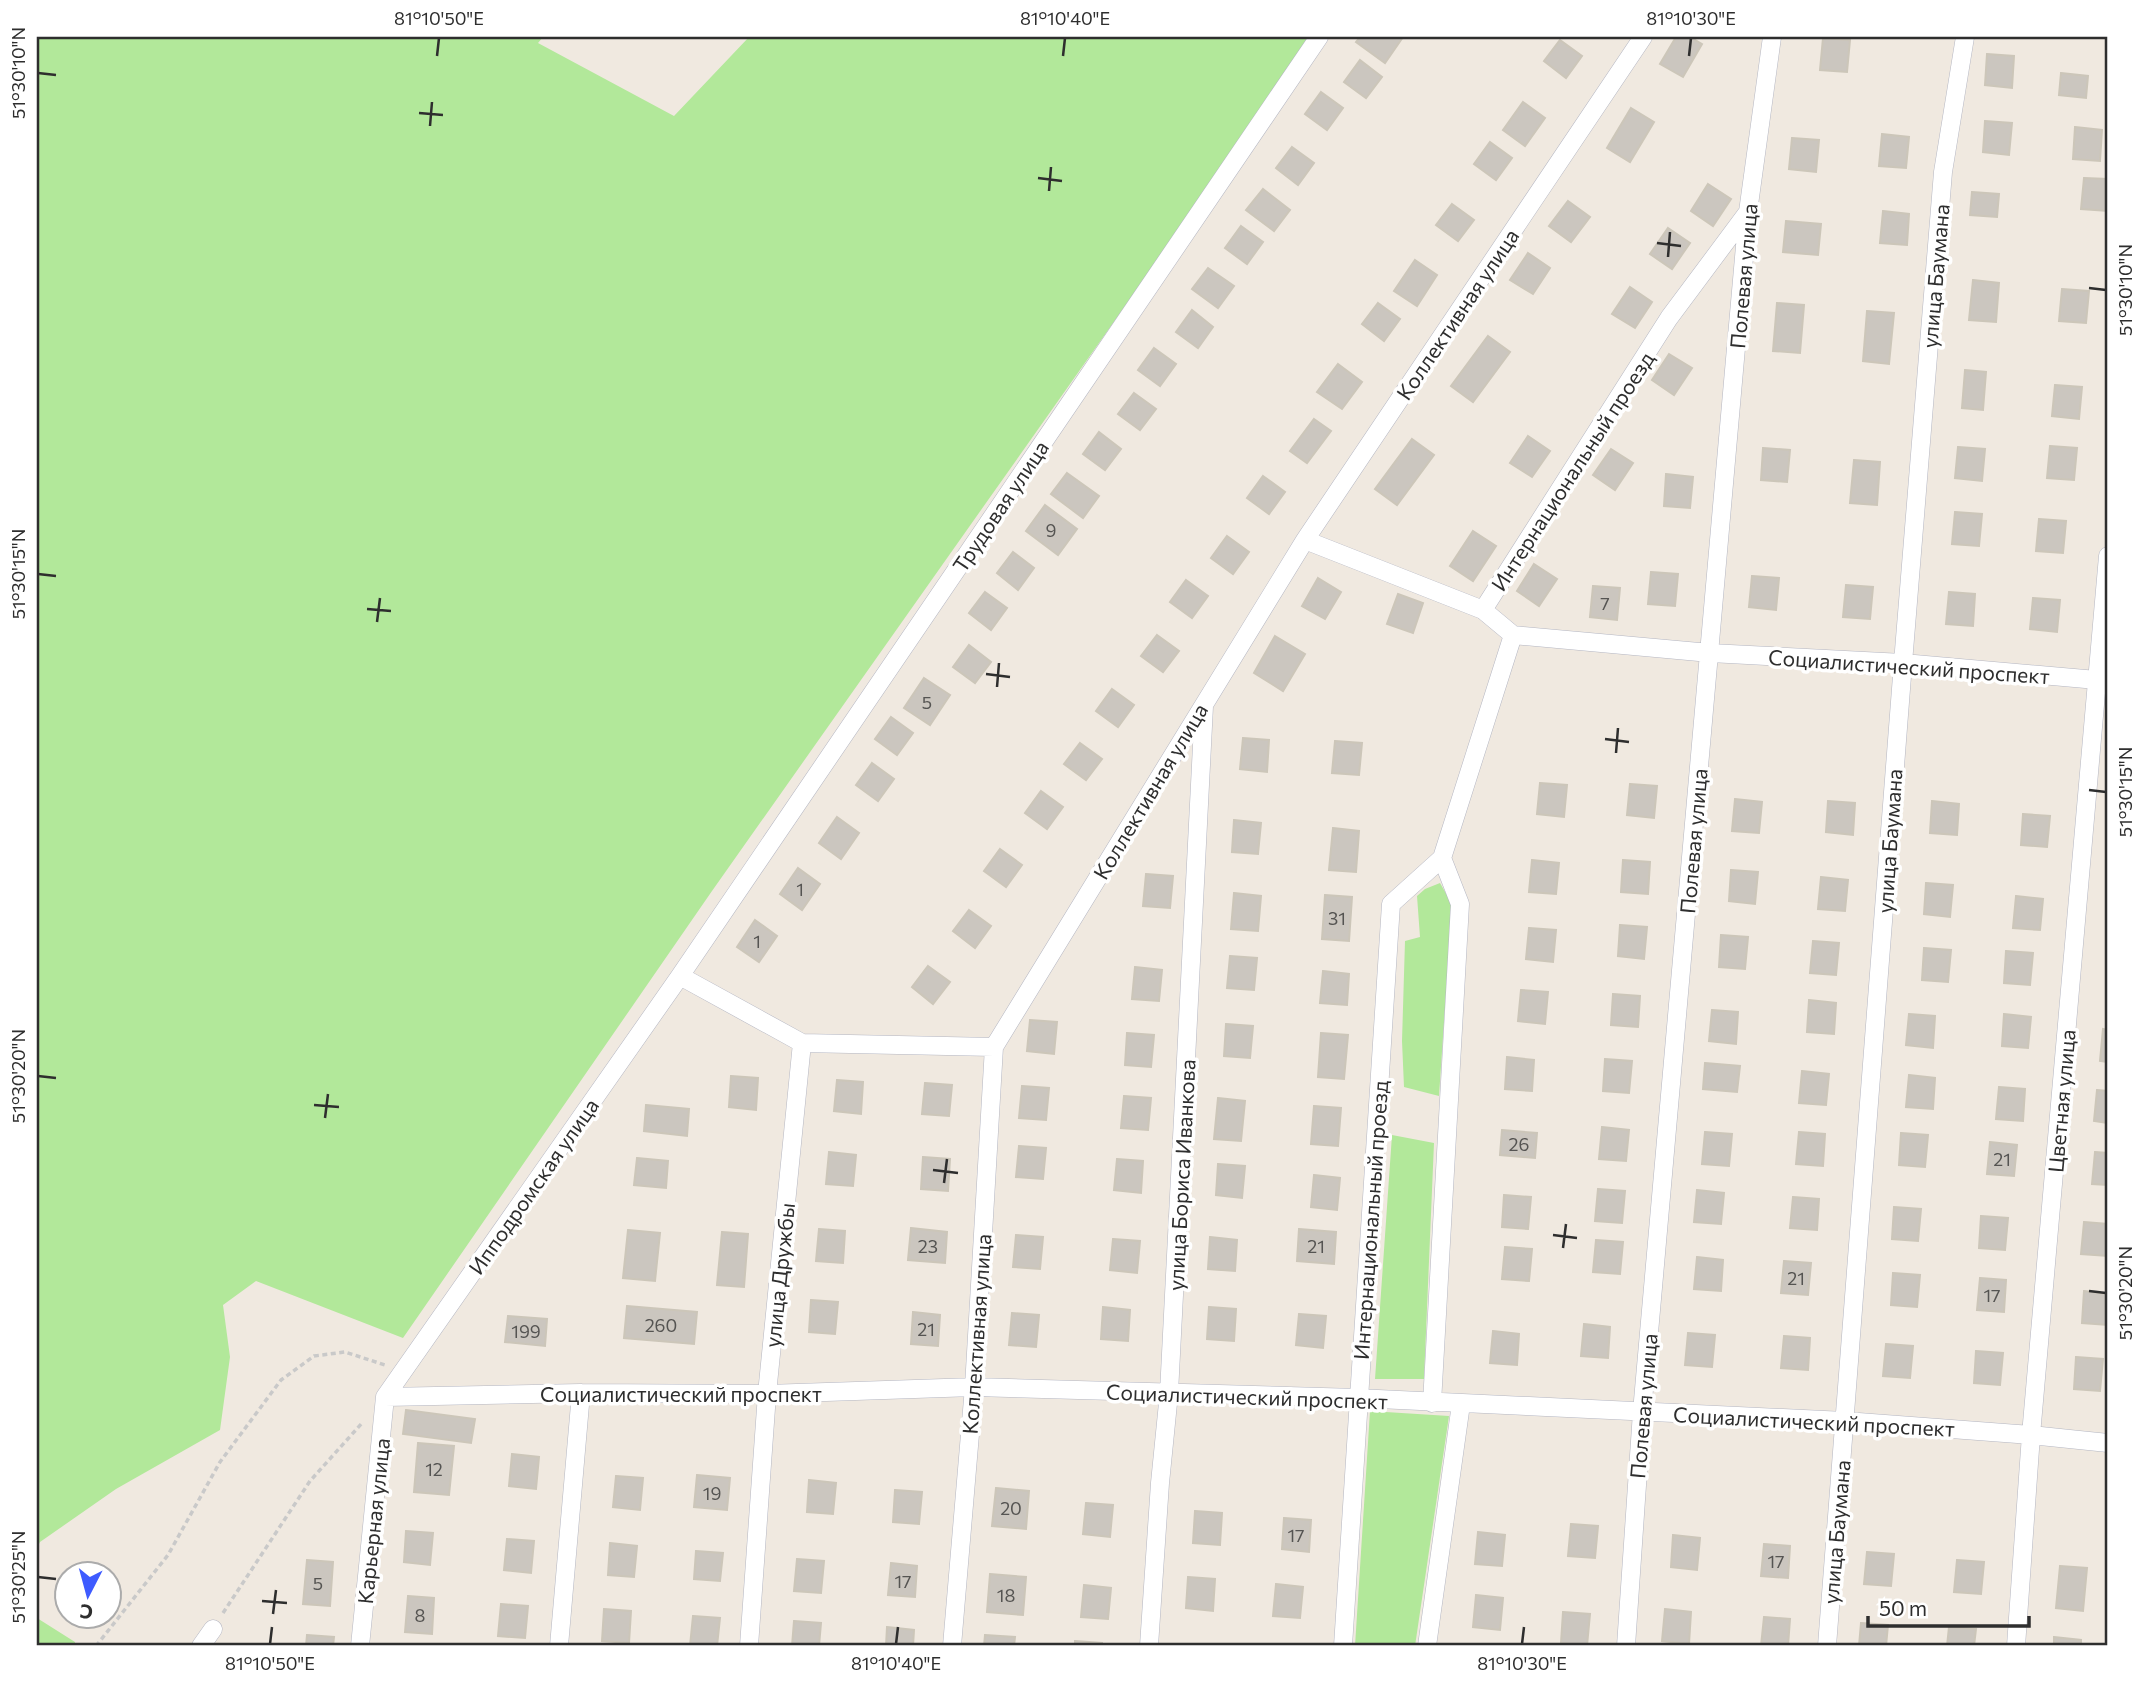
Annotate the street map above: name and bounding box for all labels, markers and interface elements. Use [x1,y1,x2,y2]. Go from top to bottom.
text: 81°10'50"E [394,7,484,29]
text: 81°10'40"E [1020,7,1110,29]
text: 81°10'30"E [1646,7,1736,29]
text: 51°30'10"N [7,27,29,119]
street label: Полевая улица [1724,202,1762,350]
street label: улица Баумана [1916,203,1954,349]
street label: Коллективная улица [1391,224,1523,404]
text: 51°30'10"N [2114,244,2136,336]
street label: Интернациональный проезд [1485,347,1659,595]
street label: Трудовая улица [947,435,1053,577]
house number: 9 [1046,519,1056,541]
text: 51°30'15"N [7,529,29,619]
house number: 7 [1600,592,1610,614]
street label: Социалистический проспект [1768,644,2051,688]
house number: 5 [922,691,932,713]
street label: Коллективная улица [1088,699,1212,883]
text: 51°30'15"N [2114,747,2136,837]
street label: Полевая улица [1674,767,1712,915]
street label: улица Баумана [1871,768,1907,914]
house number: 1 [796,878,804,900]
house number: 31 [1328,907,1346,929]
house number: 1 [753,930,761,952]
street label: Цветная улица [2042,1028,2080,1174]
text: 51°30'20"N [7,1029,29,1123]
street label: улица Бориса Иванкова [1162,1059,1200,1291]
street label: Интернациональный проезд [1348,1080,1392,1360]
street label: Ипподромская улица [463,1093,603,1279]
house number: 26 [1509,1133,1529,1155]
house number: 21 [1993,1148,2011,1170]
street label: улица Дружбы [759,1201,799,1349]
street label: Коллективная улица [957,1233,995,1435]
house number: 23 [918,1235,938,1257]
house number: 21 [1307,1235,1325,1257]
text: 51°30'20"N [2114,1246,2136,1340]
house number: 21 [1787,1267,1805,1289]
house number: 17 [1983,1284,2001,1306]
house number: 260 [645,1314,677,1336]
house number: 21 [917,1318,935,1340]
house number: 199 [511,1320,541,1342]
street label: Полевая улица [1624,1332,1662,1480]
street label: Социалистический проспект [1106,1379,1388,1413]
street label: Социалистический проспект [540,1381,822,1406]
street label: Социалистический проспект [1673,1401,1955,1441]
street label: Карьерная улица [352,1437,394,1605]
house number: 12 [425,1458,443,1480]
street label: улица Баумана [1817,1459,1855,1605]
house number: 19 [703,1482,721,1504]
house number: 20 [1000,1497,1022,1519]
house number: 17 [1287,1524,1305,1546]
text: 51°30'25"N [7,1531,29,1623]
house number: 17 [1767,1550,1785,1572]
north arrow [52,1560,122,1630]
house number: 17 [894,1570,912,1592]
house number: 5 [313,1572,323,1594]
house number: 18 [997,1584,1015,1606]
scale bar [1868,1585,2030,1629]
text: 50 m [1879,1595,1927,1620]
text: С [79,1600,94,1625]
house number: 8 [415,1604,426,1626]
text: 81°10'50"E [225,1652,315,1674]
text: 81°10'40"E [851,1652,941,1674]
text: 81°10'30"E [1477,1652,1567,1674]

